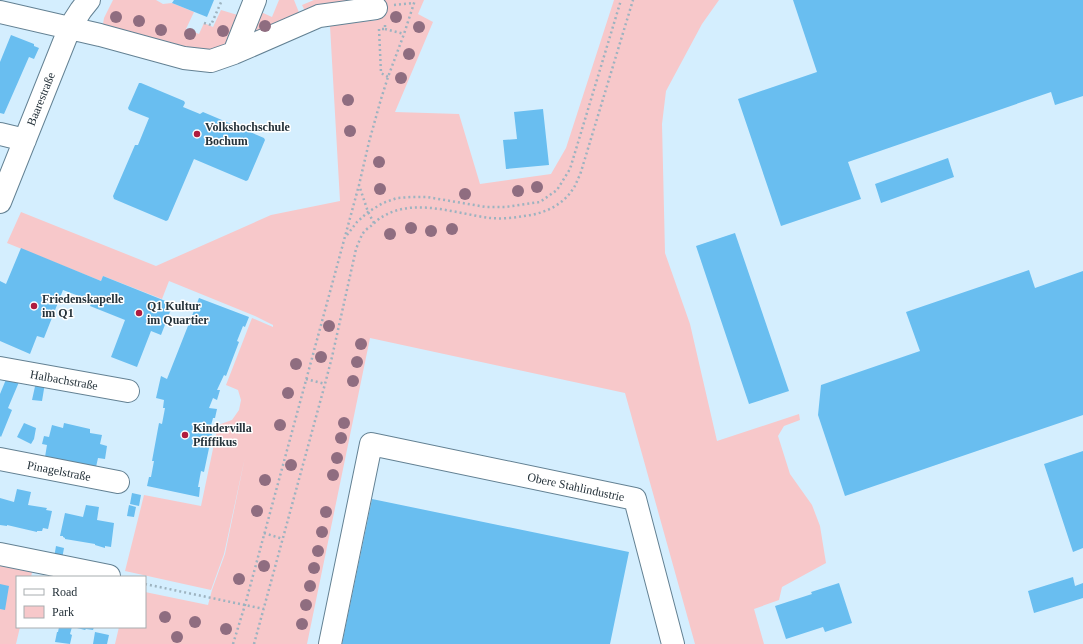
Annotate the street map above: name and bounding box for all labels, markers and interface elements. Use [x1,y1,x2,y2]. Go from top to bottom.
street label: Baarestraße [24,70,58,128]
place label: Volkshochschule Bochum [205,120,291,148]
marker: Volkshochschule Bochum [192,129,202,139]
place label: Friedenskapelle im Q1 [42,292,124,320]
place label: Q1 Kultur im Quartier [147,299,209,327]
marker: Friedenskapelle im Q1 [29,301,39,311]
marker: Q1 Kultur im Quartier [134,308,144,318]
street label: Halbachstraße [29,367,99,393]
place label: Kindervilla Pfiffikus [193,421,252,449]
marker: Kindervilla Pfiffikus [180,430,190,440]
street label: Pinagelstraße [26,458,92,484]
street label: Obere Stahlindustrie [526,470,626,504]
legend [16,576,146,628]
text: Road [52,585,77,599]
text: Park [52,605,74,619]

